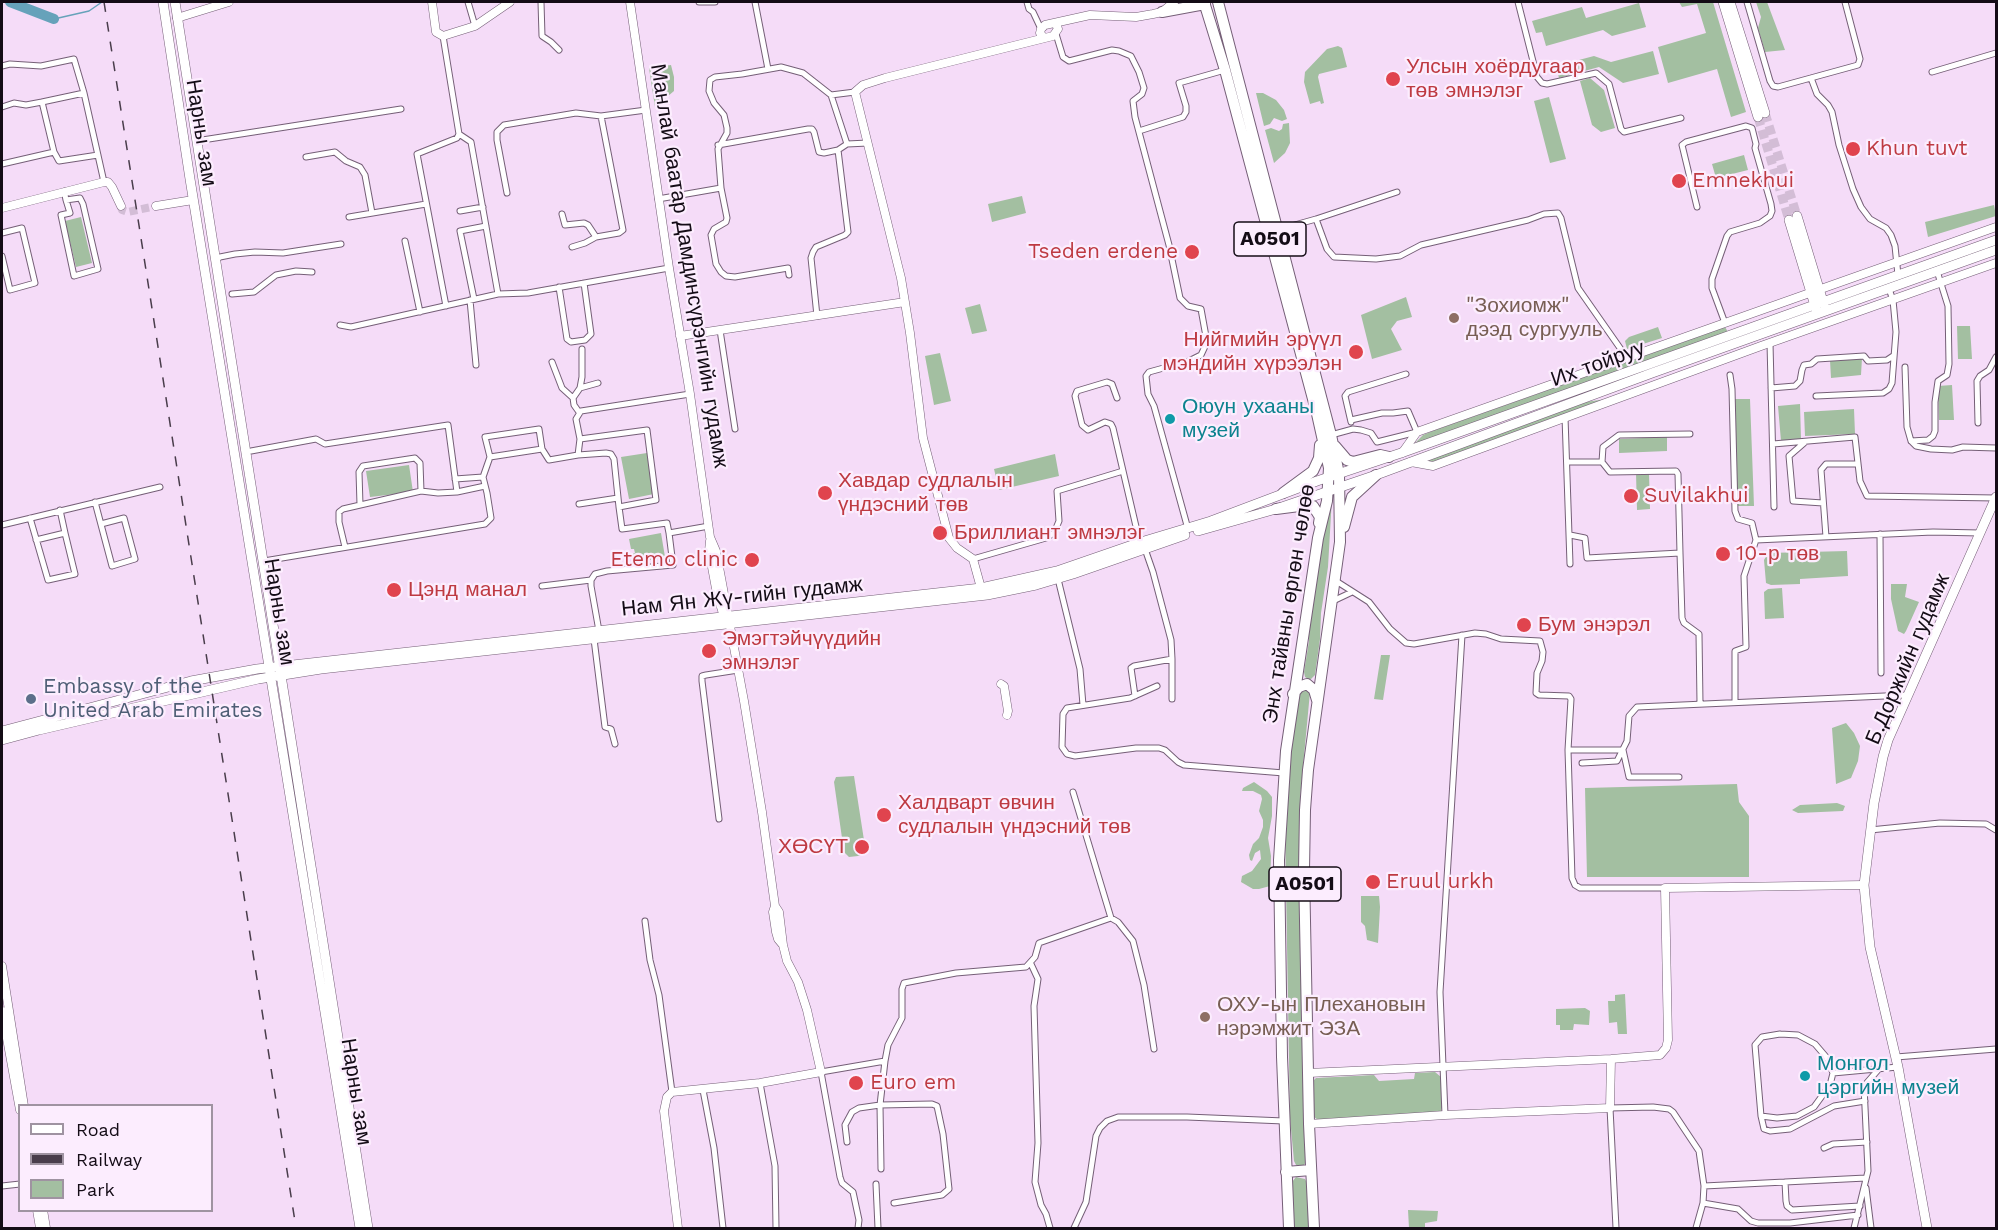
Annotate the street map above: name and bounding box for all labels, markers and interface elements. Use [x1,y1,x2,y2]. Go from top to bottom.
street label: Манлай баатар Дамдинсүрэнгийн гудамж [643,49,735,483]
place label: Улсын хоёрдугаар төв эмнэлэг [1406,54,1592,104]
marker: Улсын хоёрдугаар төв эмнэлэг [1384,70,1402,88]
street label: Нарны зам [180,75,222,191]
place label: Khun tuvt [1866,136,1967,162]
marker: Khun tuvt [1844,140,1862,158]
place label: Emnekhui [1692,168,1794,194]
marker: Emnekhui [1670,172,1688,190]
road number: A0501 [1234,222,1306,256]
place label: Tseden erdene [1028,239,1178,265]
marker: Tseden erdene [1183,243,1201,261]
place label: "Зохиомж" дээд сургууль [1466,293,1609,343]
marker: "Зохиомж" дээд сургууль [1447,311,1461,325]
place label: Нийгмийн эрүүл мэндийн хүрээлэн [1153,327,1342,377]
street label: Их тойруу [1545,334,1651,394]
marker: Нийгмийн эрүүл мэндийн хүрээлэн [1347,343,1365,361]
place label: Оюун ухааны музей [1182,394,1319,444]
marker: Оюун ухааны музей [1163,412,1177,426]
place label: Хавдар судлалын үндэсний төв [838,468,1018,518]
street label: Энх тайвны өргөн чөлөө [1257,477,1321,731]
place label: Suvilakhui [1644,483,1749,509]
marker: Хавдар судлалын үндэсний төв [816,484,834,502]
marker: Suvilakhui [1622,487,1640,505]
place label: Бриллиант эмнэлэг [954,520,1157,546]
marker: Бриллиант эмнэлэг [931,524,949,542]
place label: 10-р төв [1736,541,1823,567]
marker: 10-р төв [1714,545,1732,563]
place label: Etemo clinic [610,547,738,573]
marker: Etemo clinic [743,551,761,569]
street label: Нарны зам [258,554,300,670]
street label: Б.Доржийн гудамж [1858,563,1958,755]
street label: Нам Ян Жү-гийн гудамж [614,571,870,623]
place label: Цэнд манал [408,577,531,603]
marker: Цэнд манал [385,581,403,599]
place label: Бум энэрэл [1538,612,1654,638]
marker: Бум энэрэл [1515,616,1533,634]
place label: Эмэгтэйчүүдийн эмнэлэг [722,626,890,676]
marker: Эмэгтэйчүүдийн эмнэлэг [700,642,718,660]
place label: Embassy of the United Arab Emirates [43,674,263,724]
marker: Embassy of the United Arab Emirates [24,692,38,706]
place label: Халдварт өвчин судлалын үндэсний төв [898,790,1144,840]
marker: Халдварт өвчин судлалын үндэсний төв [875,806,893,824]
place label: ХӨСҮТ [782,834,848,860]
marker: ХӨСҮТ [853,838,871,856]
road number: A0501 [1269,867,1341,901]
place label: Eruul urkh [1386,869,1494,895]
marker: Eruul urkh [1364,873,1382,891]
place label: ОХУ-ын Плехановын нэрэмжит ЭЗА [1217,992,1431,1042]
marker: ОХУ-ын Плехановын нэрэмжит ЭЗА [1198,1010,1212,1024]
street label: Нарны зам [335,1034,377,1150]
place label: Монгол цэргийн музей [1817,1051,1971,1101]
marker: Монгол цэргийн музей [1798,1069,1812,1083]
place label: Euro em [870,1070,956,1096]
marker: Euro em [847,1074,865,1092]
legend [18,1104,213,1212]
text: Road [76,1119,120,1140]
text: Railway [76,1149,142,1170]
text: Park [76,1179,115,1200]

